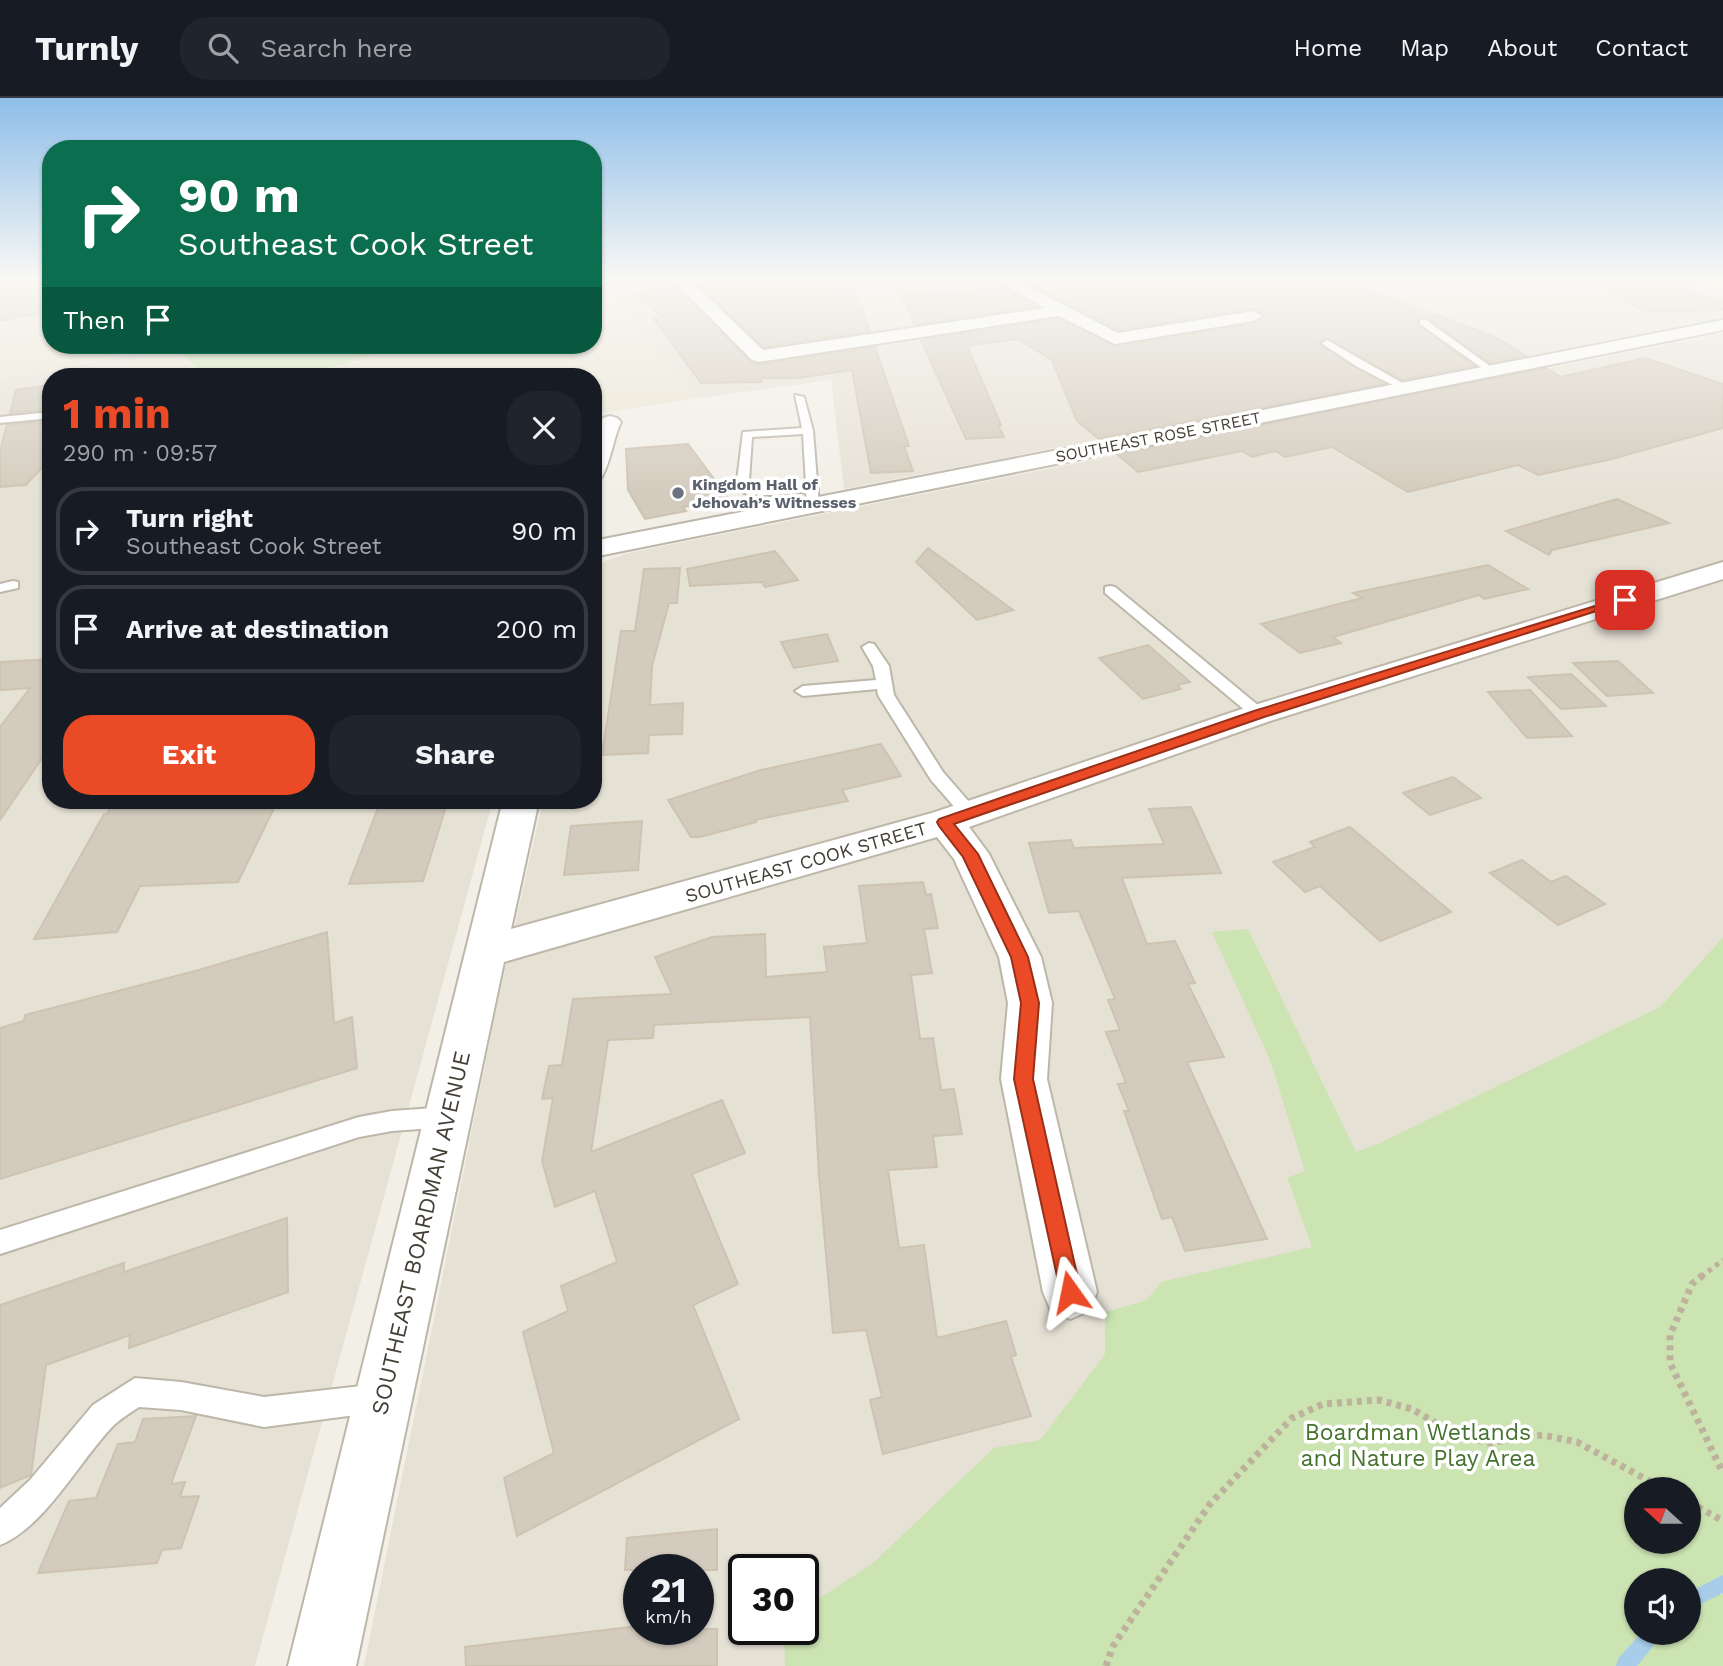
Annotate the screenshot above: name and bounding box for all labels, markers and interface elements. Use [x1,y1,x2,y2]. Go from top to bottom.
search box [180,17,670,80]
text: Turnly [35,29,138,68]
icon: search [204,29,242,67]
text: Search here [260,33,413,63]
text: Home [1294,34,1362,62]
text: Map [1400,34,1449,62]
text: About [1487,34,1557,62]
text: Contact [1595,34,1688,62]
text: 90 m [178,166,300,224]
icon: right [63,168,154,259]
text: Southeast Cook Street [178,225,533,263]
icon: arrive [139,301,177,339]
text: Then [63,305,125,335]
text: 1 min [63,389,171,438]
button: close [507,391,581,465]
street label: SOUTHEAST ROSE STREET [1054,408,1263,466]
text: 290 m · 09:57 [63,440,217,467]
place label: Kingdom Hall of Jehovah’s Witnesses [692,475,857,512]
marker: Kingdom Hall of Jehovah’s Witnesses [670,485,686,501]
text: Turn right [126,503,253,533]
icon: right [67,512,105,550]
text: 90 m [511,516,577,546]
text: Southeast Cook Street [126,533,381,560]
pin [1595,570,1655,630]
icon: arrive [1606,581,1644,619]
icon: arrive [67,610,105,648]
text: Arrive at destination [126,614,389,644]
text: 200 m [496,614,577,644]
button: Exit [63,715,315,795]
button: Share [329,715,581,795]
street label: SOUTHEAST COOK STREET [682,816,930,908]
street label: SOUTHEAST BOARDMAN AVENUE [366,1049,476,1417]
position arrow [1033,1255,1107,1329]
park label: Boardman Wetlands and Nature Play Area [1301,1419,1535,1472]
north arrow [1624,1477,1701,1554]
map controls [1624,1477,1701,1645]
speed limit sign: 30 [728,1554,819,1645]
button: sound [1624,1568,1701,1645]
text: 21 [651,1569,686,1611]
text: km/h [645,1606,692,1627]

